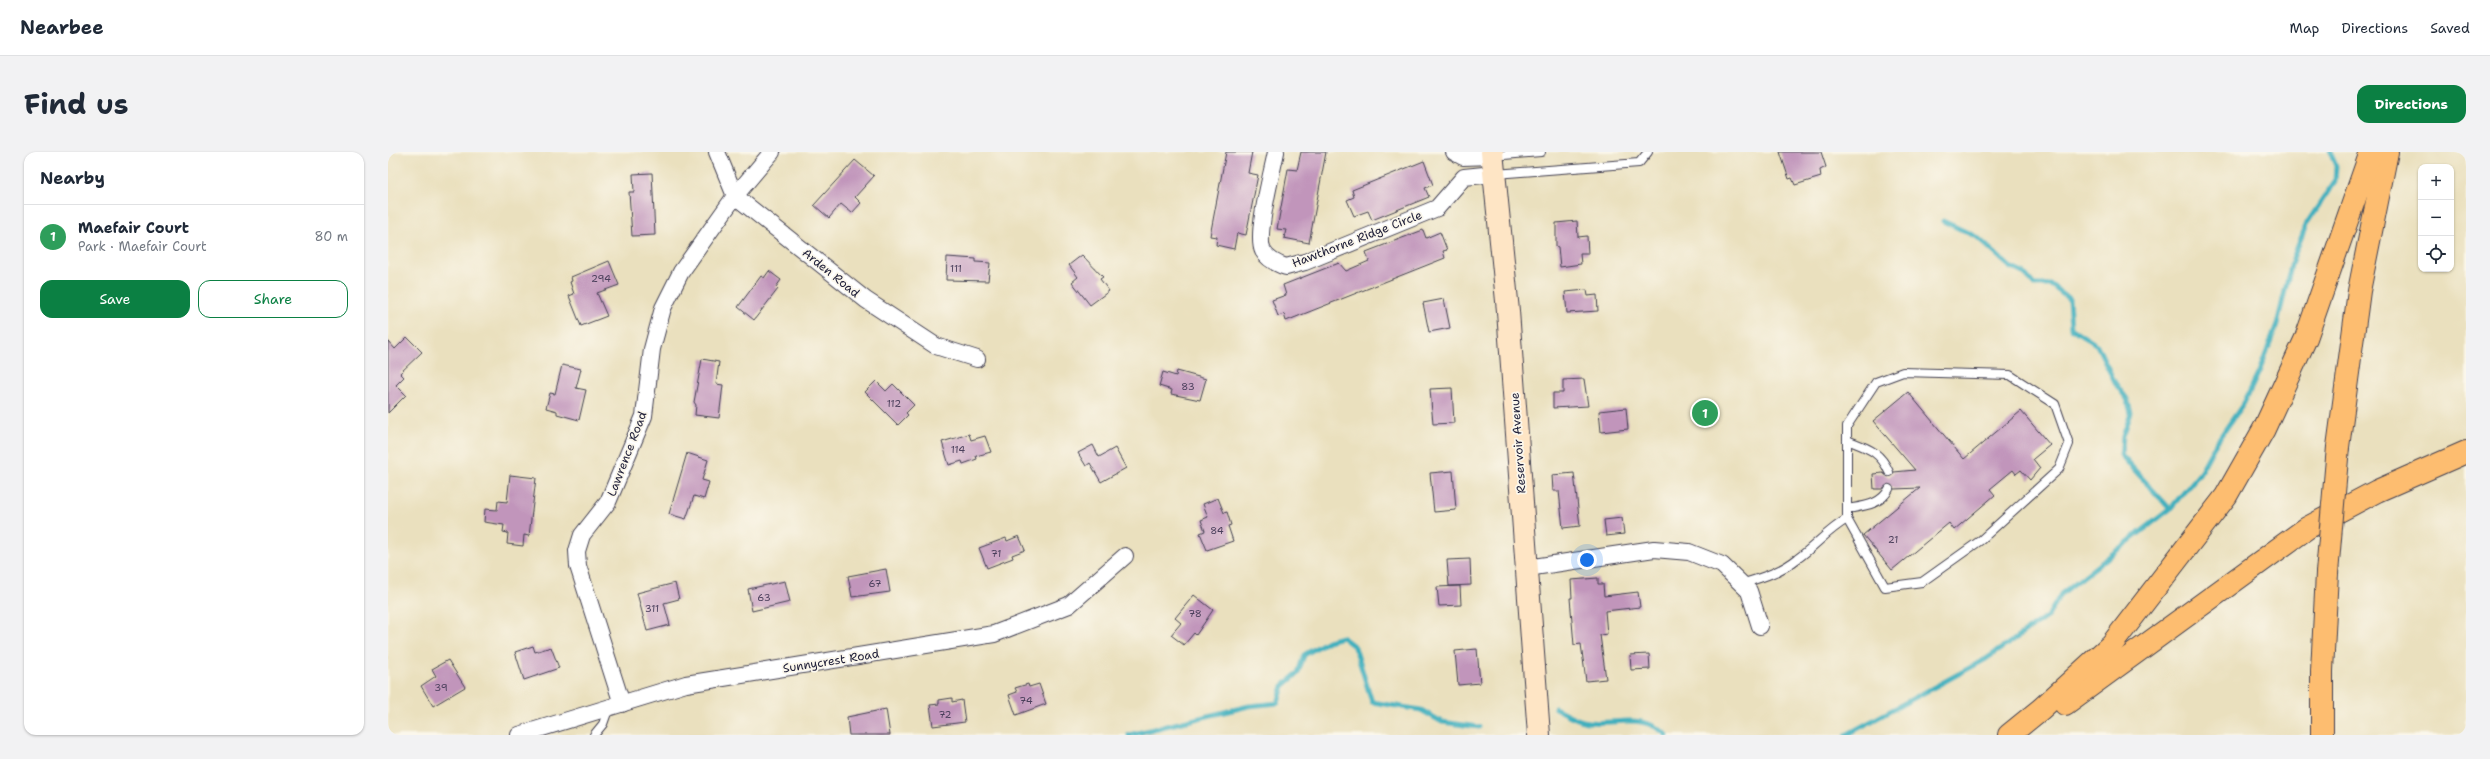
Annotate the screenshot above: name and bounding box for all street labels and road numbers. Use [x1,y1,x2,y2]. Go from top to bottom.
street label: Hawthorne Ridge Circle [1290,207,1424,271]
street label: Arden Road [799,245,863,301]
street label: Reservoir Avenue [1506,392,1530,494]
street label: Lawrence Road [603,409,651,499]
street label: Sunnycrest Road [782,645,881,677]

